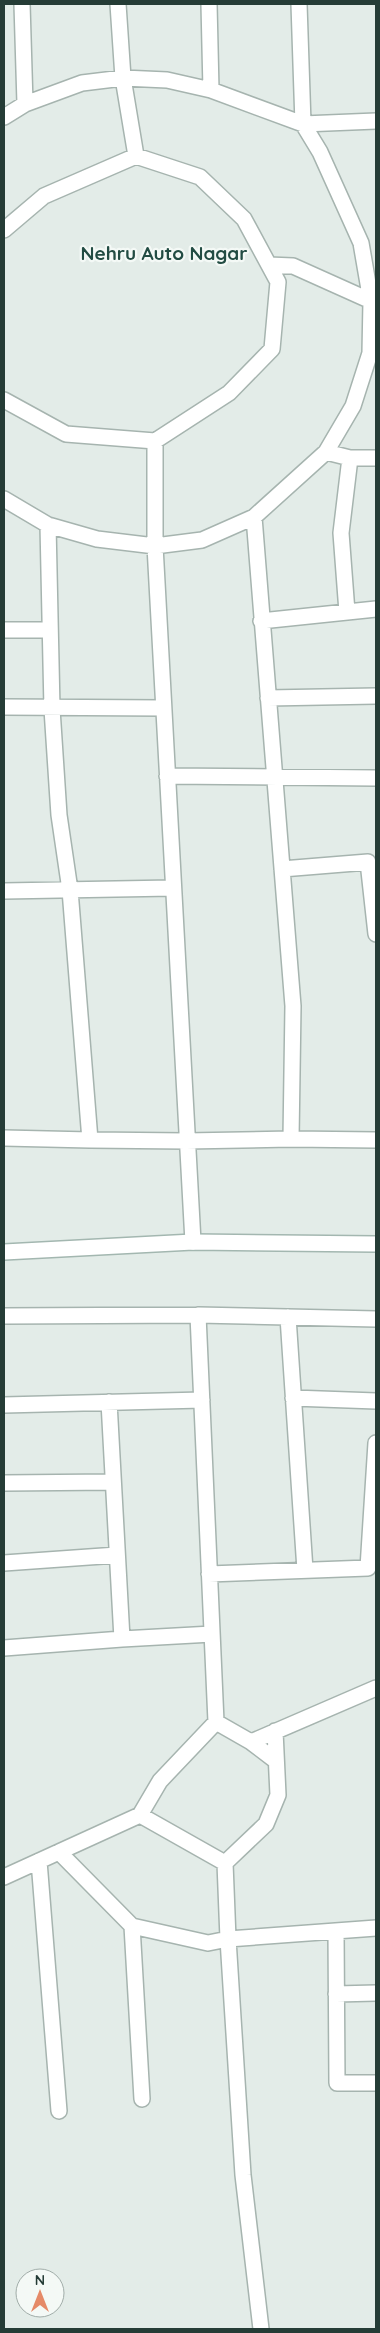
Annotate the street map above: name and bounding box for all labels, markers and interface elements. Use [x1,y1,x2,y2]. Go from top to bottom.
district label: Nehru Auto Nagar [80,241,248,265]
north arrow [15,2268,65,2318]
text: N [35,2271,45,2289]

